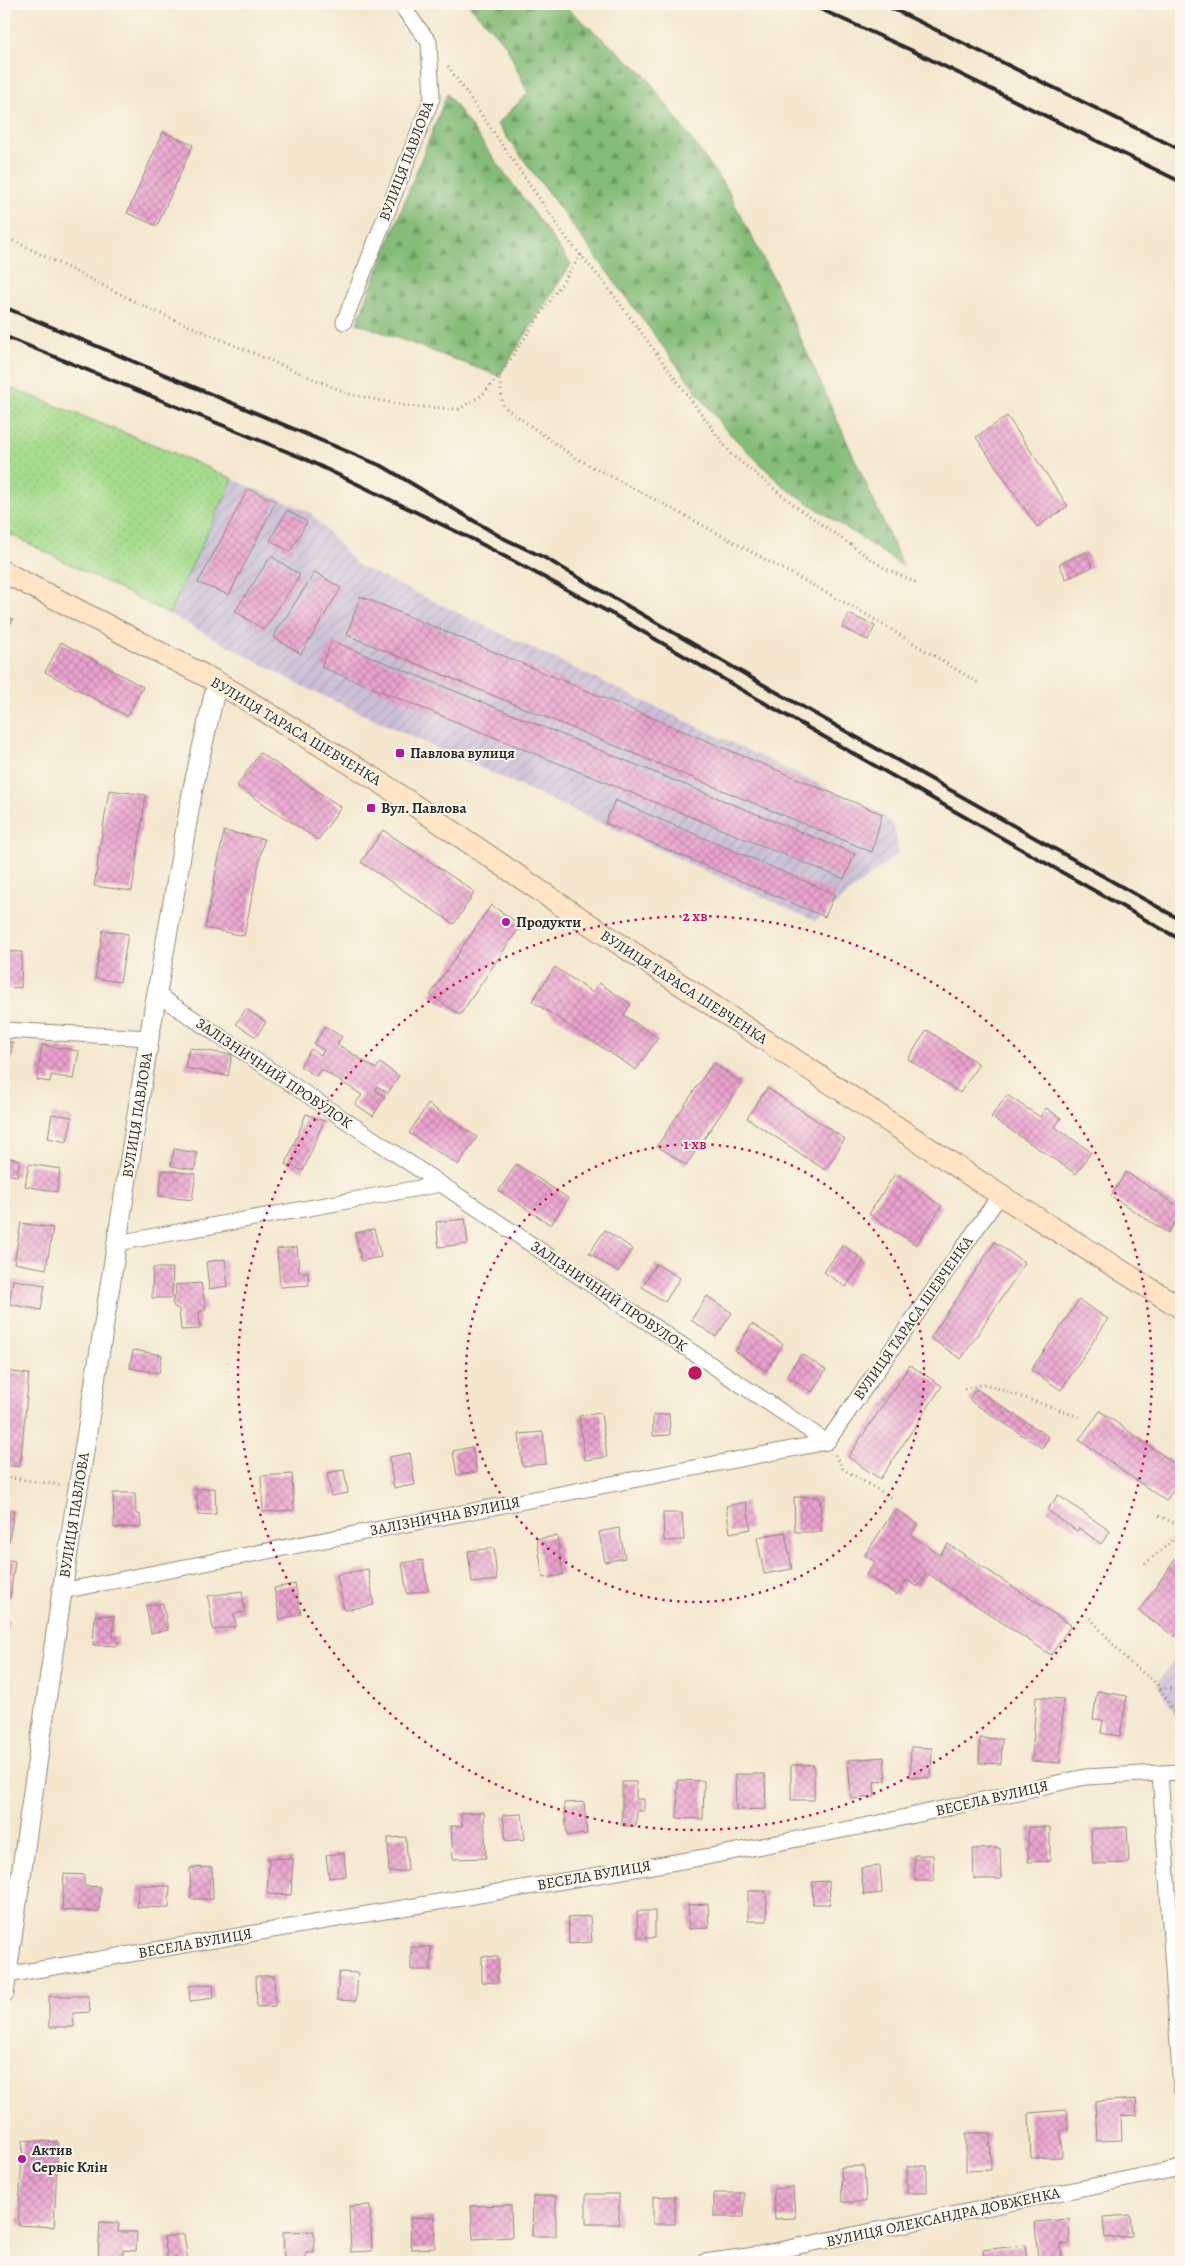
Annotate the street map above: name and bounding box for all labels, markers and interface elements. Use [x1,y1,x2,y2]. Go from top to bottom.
street label: ВУЛИЦЯ ПАВЛОВА [374,98,438,224]
street label: ВУЛИЦЯ ТАРАСА ШЕВЧЕНКА [207,672,385,790]
place label: Павлова вулиця [410,743,515,763]
marker: Павлова вулиця [394,747,406,759]
place label: Вул. Павлова [381,798,467,818]
marker: Вул. Павлова [365,802,377,814]
text: 2 хв [682,906,708,926]
place label: Продукти [516,912,581,932]
marker: Продукти [500,916,512,928]
street label: ВУЛИЦЯ ТАРАСА ШЕВЧЕНКА [596,925,772,1049]
street label: ЗАЛІЗНИЧНИЙ ПРОВУЛОК [192,1013,356,1133]
street label: ВУЛИЦЯ ПАВЛОВА [117,1050,157,1179]
text: 1 хв [683,1134,707,1154]
street label: ВУЛИЦЯ ТАРАСА ШЕВЧЕНКА [849,1232,977,1404]
street label: ЗАЛІЗНИЧНИЙ ПРОВУЛОК [527,1236,691,1356]
centre of rings [686,1364,704,1382]
street label: ВУЛИЦЯ ПАВЛОВА [54,1450,94,1579]
street label: ЗАЛІЗНИЧНА ВУЛИЦЯ [368,1492,522,1540]
street label: ВЕСЕЛА ВУЛИЦЯ [934,1775,1050,1821]
street label: ВЕСЕЛА ВУЛИЦЯ [536,1855,652,1895]
street label: ВЕСЕЛА ВУЛИЦЯ [137,1923,253,1963]
place label: Актив Сервiс Клiн [31,2140,108,2177]
marker: Актив Сервiс Клiн [16,2153,28,2165]
street label: ВУЛИЦЯ ОЛЕКСАНДРА ДОВЖЕНКА [824,2182,1062,2252]

